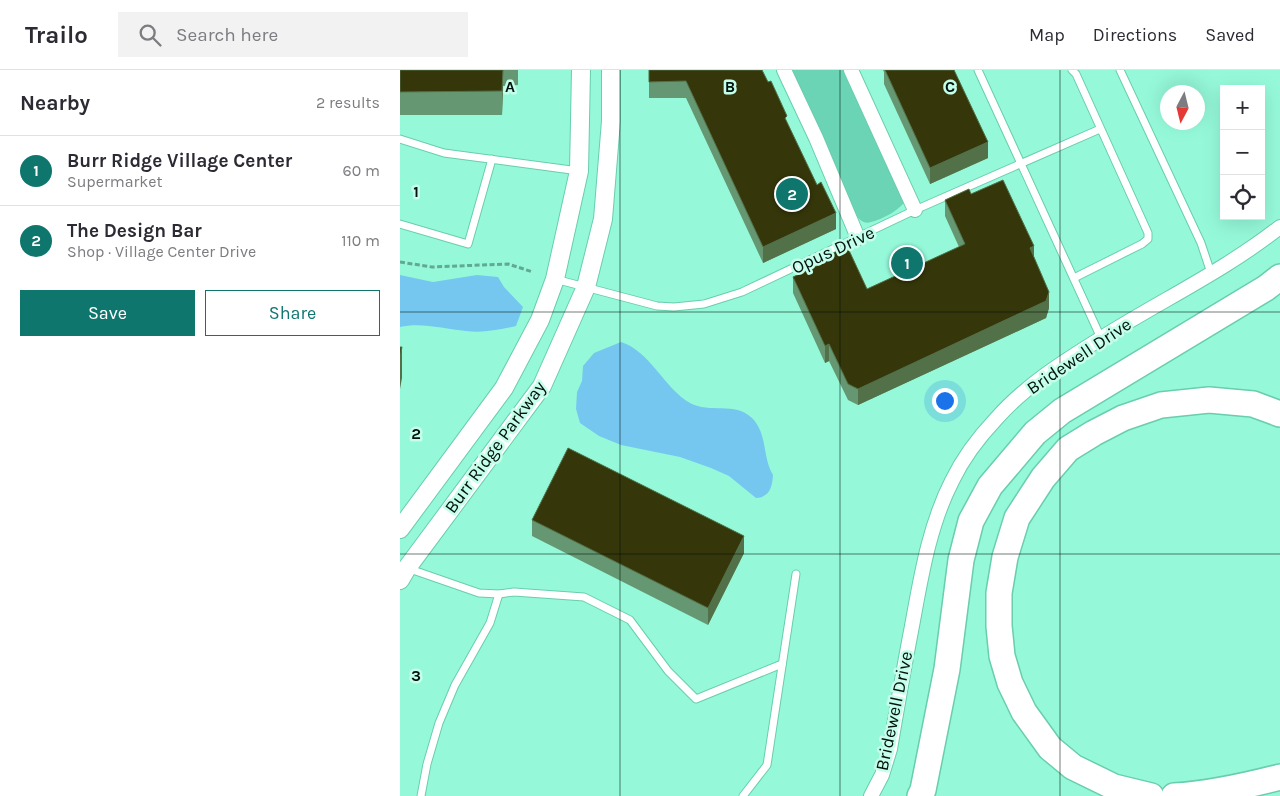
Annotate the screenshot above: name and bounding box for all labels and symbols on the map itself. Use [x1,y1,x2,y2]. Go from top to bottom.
text: A [505,77,515,96]
text: B [725,77,735,96]
text: C [945,77,955,96]
north arrow [1160,85,1205,130]
pin: 2 [776,175,808,213]
text: 1 [413,182,419,201]
street label: Opus Drive [788,221,878,279]
pin: 1 [891,244,923,282]
street label: Bridewell Drive [1022,313,1136,399]
street label: Burr Ridge Parkway [440,376,551,517]
your location [932,388,958,414]
text: 2 [411,424,421,443]
street label: Bridewell Drive [871,649,917,773]
text: 3 [411,666,421,685]

